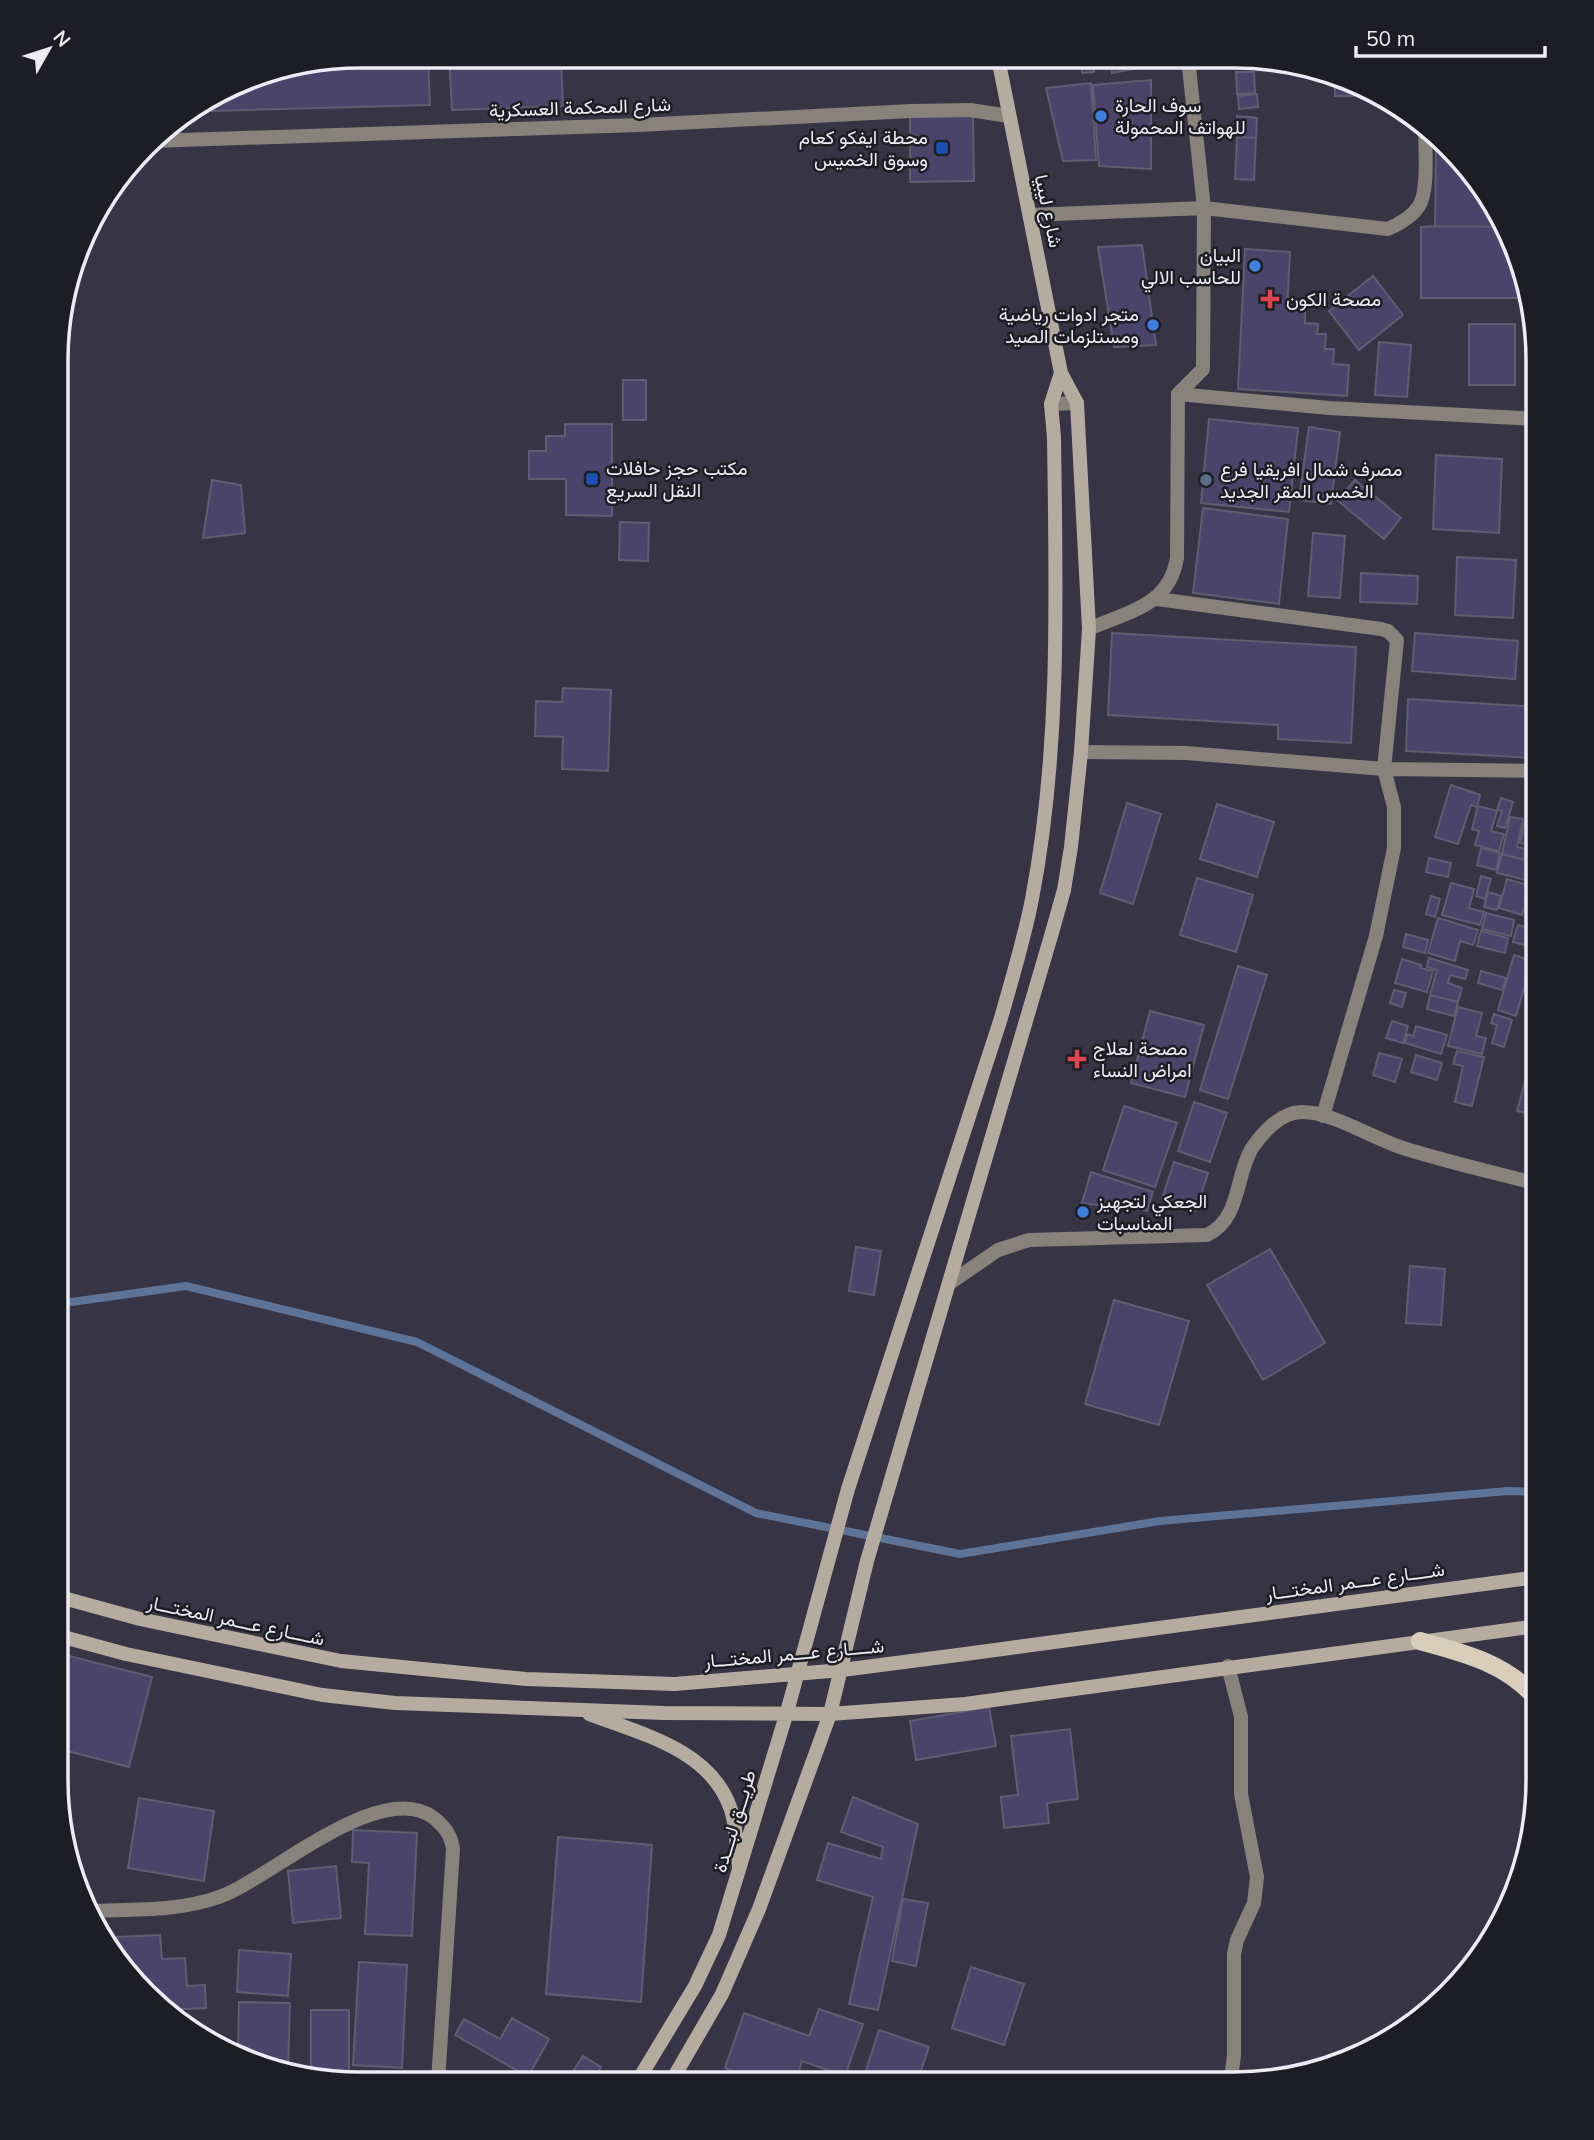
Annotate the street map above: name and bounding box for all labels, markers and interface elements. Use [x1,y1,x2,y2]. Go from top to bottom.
north arrow [14,14,84,84]
scale bar [1356,14,1545,58]
text: N [48,25,76,51]
text: 50 m [1366,25,1415,51]
street label: شارع المحكمة العسكرية [489,92,671,123]
place label: سوف الحارة للهواتف المحمولة [1115,93,1246,139]
marker: سوف الحارة للهواتف المحمولة [1093,108,1109,124]
place label: محطة ايفكو كعام وسوق الخميس [799,125,928,171]
marker: محطة ايفكو كعام وسوق الخميس [934,140,950,156]
street label: شارع ليبيا [1029,172,1068,250]
place label: البيان للحاسب الالي [1141,243,1241,293]
marker: البيان للحاسب الالي [1247,258,1263,274]
place label: مصحة الكون [1286,287,1381,311]
marker: مصحة الكون [1260,289,1280,309]
place label: متجر ادوات رياضية ومستلزمات الصيد [999,302,1139,348]
marker: متجر ادوات رياضية ومستلزمات الصيد [1145,317,1161,333]
place label: مكتب حجز حافلات النقل السريع [606,456,748,504]
place label: مصرف شمال افريقيا فرع الخمس المقر الجديد [1220,457,1402,503]
marker: مكتب حجز حافلات النقل السريع [584,471,600,487]
marker: مصرف شمال افريقيا فرع الخمس المقر الجديد [1198,472,1214,488]
place label: مصحة لعلاج امراض النساء [1093,1036,1192,1082]
marker: مصحة لعلاج امراض النساء [1067,1049,1087,1069]
place label: الجعكي لتجهيز المناسبات [1096,1189,1207,1235]
marker: الجعكي لتجهيز المناسبات [1075,1204,1091,1220]
street label: شــــارع عـــمر المختـــار [1263,1557,1446,1607]
street label: شــــارع عـــمر المختـــار [144,1589,327,1652]
street label: شــــارع عـــمر المختـــار [702,1633,885,1674]
street label: طريـــق لبـــدة [707,1767,761,1875]

